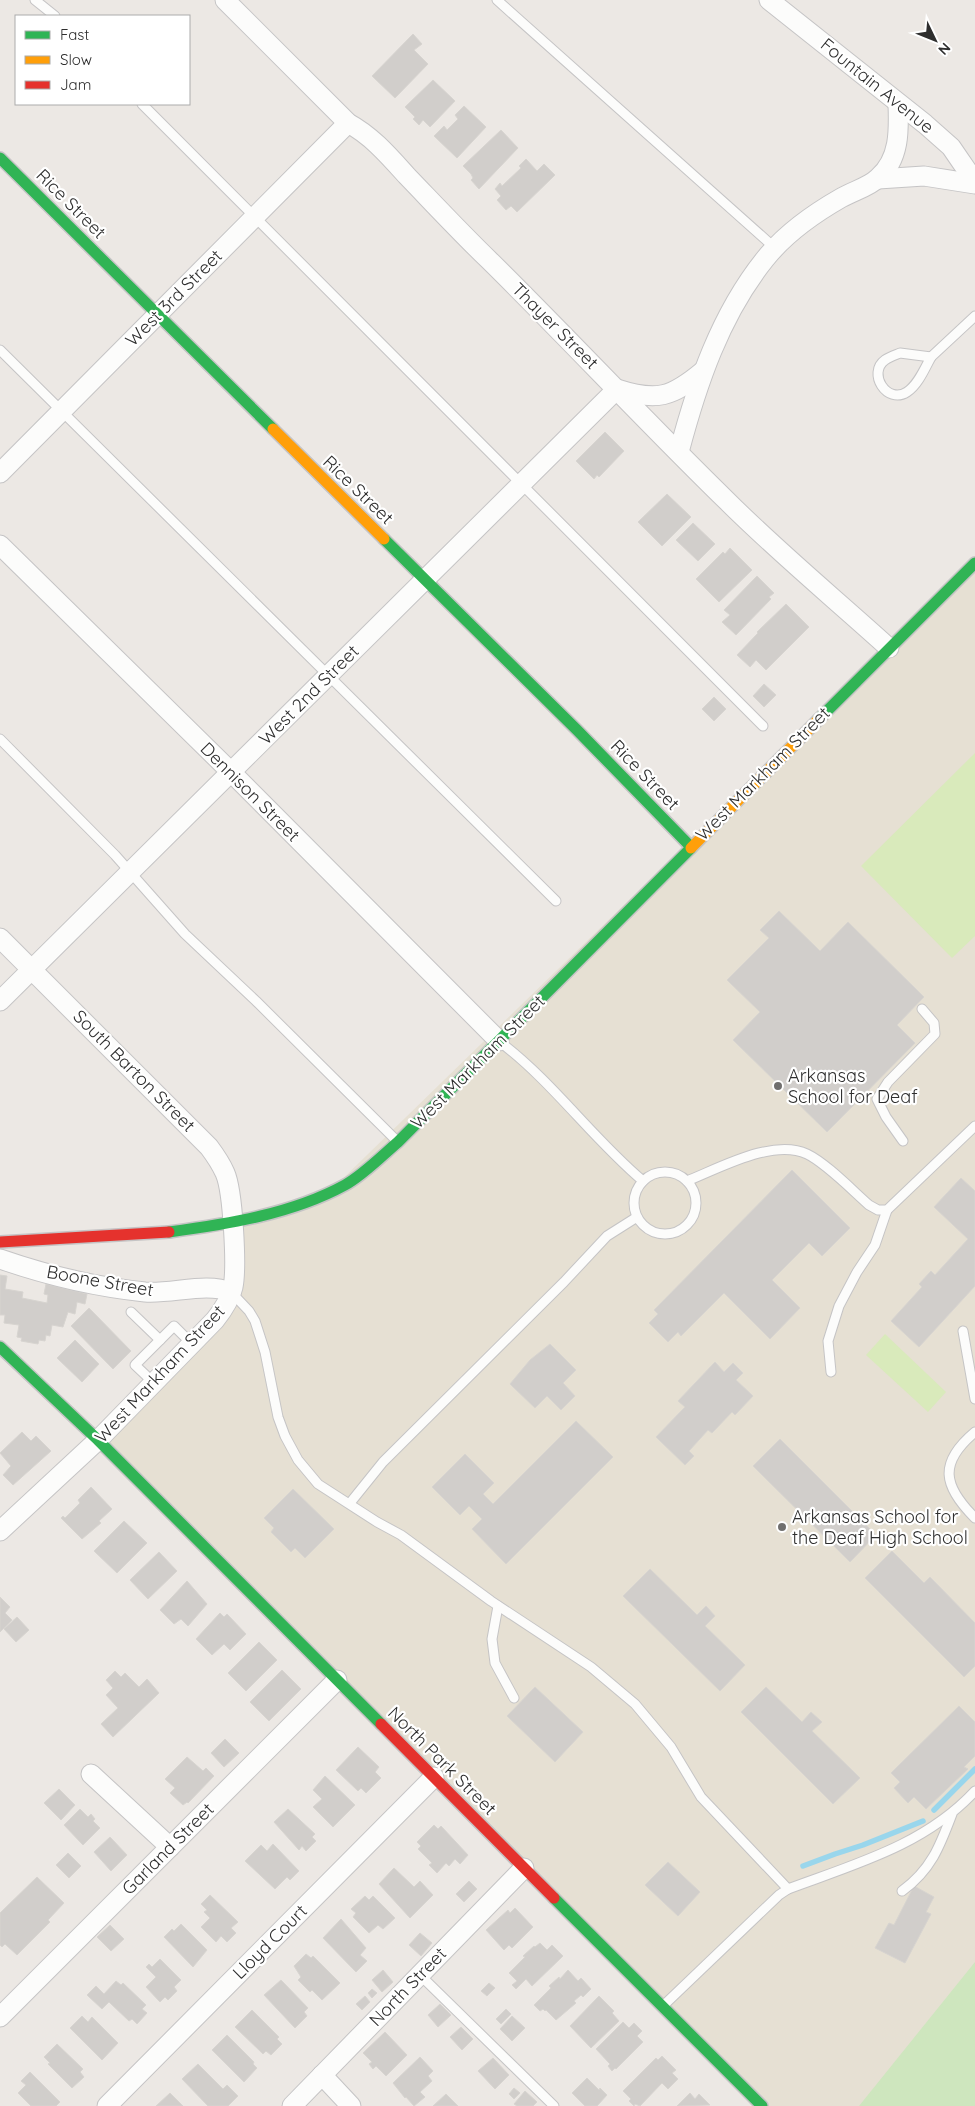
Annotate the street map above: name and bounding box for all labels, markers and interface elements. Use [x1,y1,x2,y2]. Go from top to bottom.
legend [15,15,190,105]
north arrow [910,15,960,65]
text: Fast [60,25,89,44]
street label: Fountain Avenue [816,33,939,138]
text: N [934,39,955,59]
text: Slow [60,50,92,69]
text: Jam [60,75,91,94]
street label: Rice Street [32,164,111,243]
street label: West 3rd Street [120,244,227,351]
street label: Thayer Street [507,277,604,374]
street label: Rice Street [318,450,399,529]
street label: West 2nd Street [254,640,363,749]
street label: West Markham Street [691,702,835,846]
street label: Rice Street [606,734,685,815]
street label: Dennison Street [196,737,305,846]
street label: West Markham Street [406,990,550,1134]
street label: South Barton Street [68,1005,200,1137]
place label: Arkansas School for Deaf [788,1064,918,1108]
marker: Arkansas School for Deaf [772,1080,784,1092]
street label: Boone Street [45,1260,155,1301]
street label: West Markham Street [90,1300,230,1448]
place label: Arkansas School for the Deaf High School [792,1505,968,1549]
marker: Arkansas School for the Deaf High School [776,1521,788,1533]
street label: North Park Street [383,1701,502,1820]
street label: Garland Street [117,1798,219,1900]
street label: Lloyd Court [227,1899,312,1984]
street label: North Street [364,1942,451,2031]

